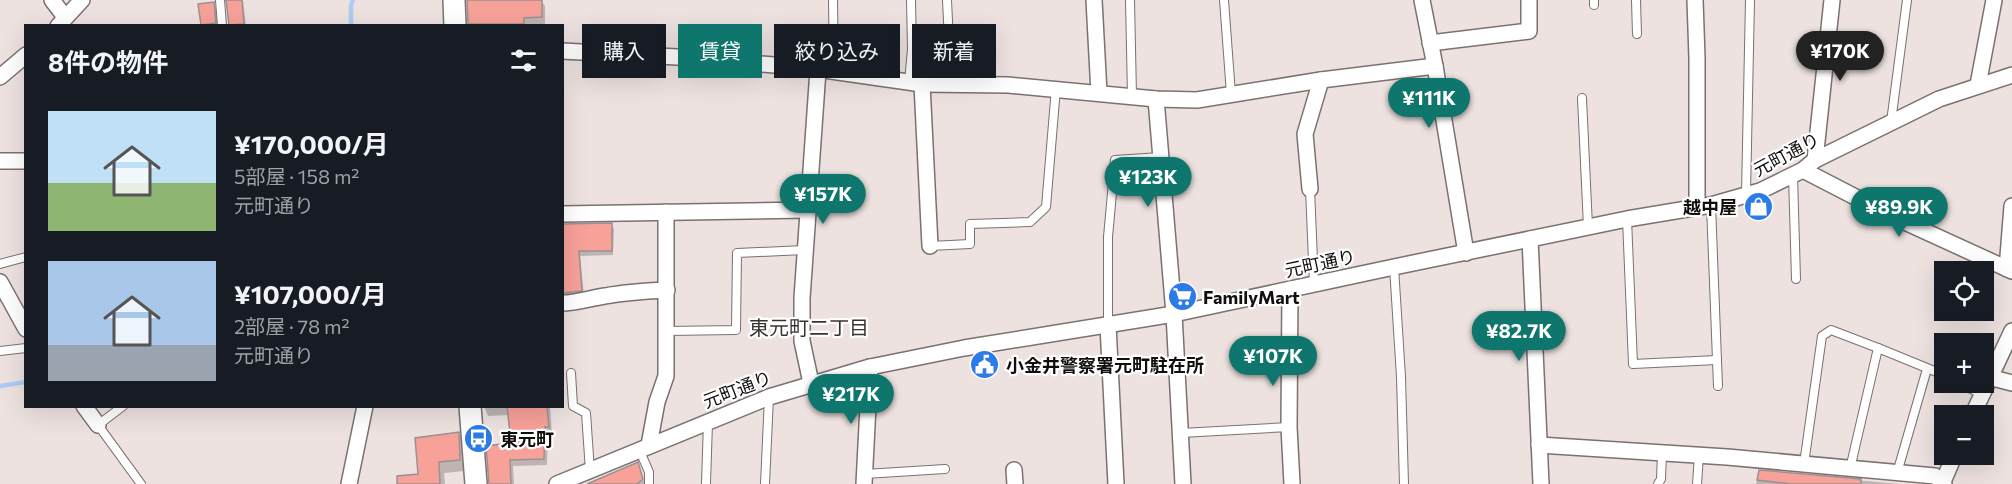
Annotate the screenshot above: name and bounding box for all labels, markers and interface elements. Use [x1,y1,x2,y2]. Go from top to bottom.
chip: 購入 [582,24,666,78]
chip: 賃貸 [678,24,762,78]
chip: 絞り込み [774,24,900,78]
chip: 新着 [912,24,996,78]
pin: ¥170K [1798,31,1882,82]
text: ¥170K [1810,38,1870,62]
icon: filters [507,44,540,77]
text: 8件の物件 [48,46,168,77]
pin: ¥111K [1387,78,1471,129]
text: ¥111K [1402,85,1456,109]
street label: 元町通り [1749,127,1823,181]
text: ¥170,000/月 [234,128,389,159]
icon: home [96,135,168,207]
pin: ¥123K [1106,157,1190,208]
text: 5部屋 · 158 m² [234,164,359,188]
text: ¥123K [1119,164,1177,188]
pin: ¥157K [781,174,865,225]
text: ¥157K [794,181,852,205]
pin: ¥89.9K [1850,187,1948,238]
shop icon: 越中屋 [1742,191,1774,223]
text: 元町通り [234,193,314,217]
text: ¥89.9K [1865,194,1933,218]
place label: 越中屋 [1683,196,1737,218]
street label: 元町通り [1282,245,1358,281]
map controls [1934,261,1994,465]
button: locate [1934,261,1994,321]
text: ¥107,000/月 [234,278,387,309]
supermarket icon: FamilyMart [1166,281,1198,313]
icon: home [96,285,168,357]
place label: FamilyMart [1203,286,1300,308]
pin: ¥82.7K [1470,311,1568,362]
text: 2部屋 · 78 m² [234,314,349,338]
district label: 東元町二丁目 [749,315,869,339]
text: ¥82.7K [1486,318,1552,342]
button: + [1934,333,1994,393]
pin: ¥107K [1231,336,1315,387]
text: 元町通り [234,343,314,367]
text: ¥107K [1243,343,1303,367]
public building icon: 小金井警察署元町駐在所 [969,349,1001,381]
place label: 小金井警察署元町駐在所 [1006,354,1204,376]
street label: 元町通り [699,366,775,412]
pin: ¥217K [809,374,893,425]
text: ¥217K [822,381,880,405]
button: − [1934,405,1994,465]
bus stop icon: 東元町 [463,423,495,455]
place label: 東元町 [500,428,554,450]

